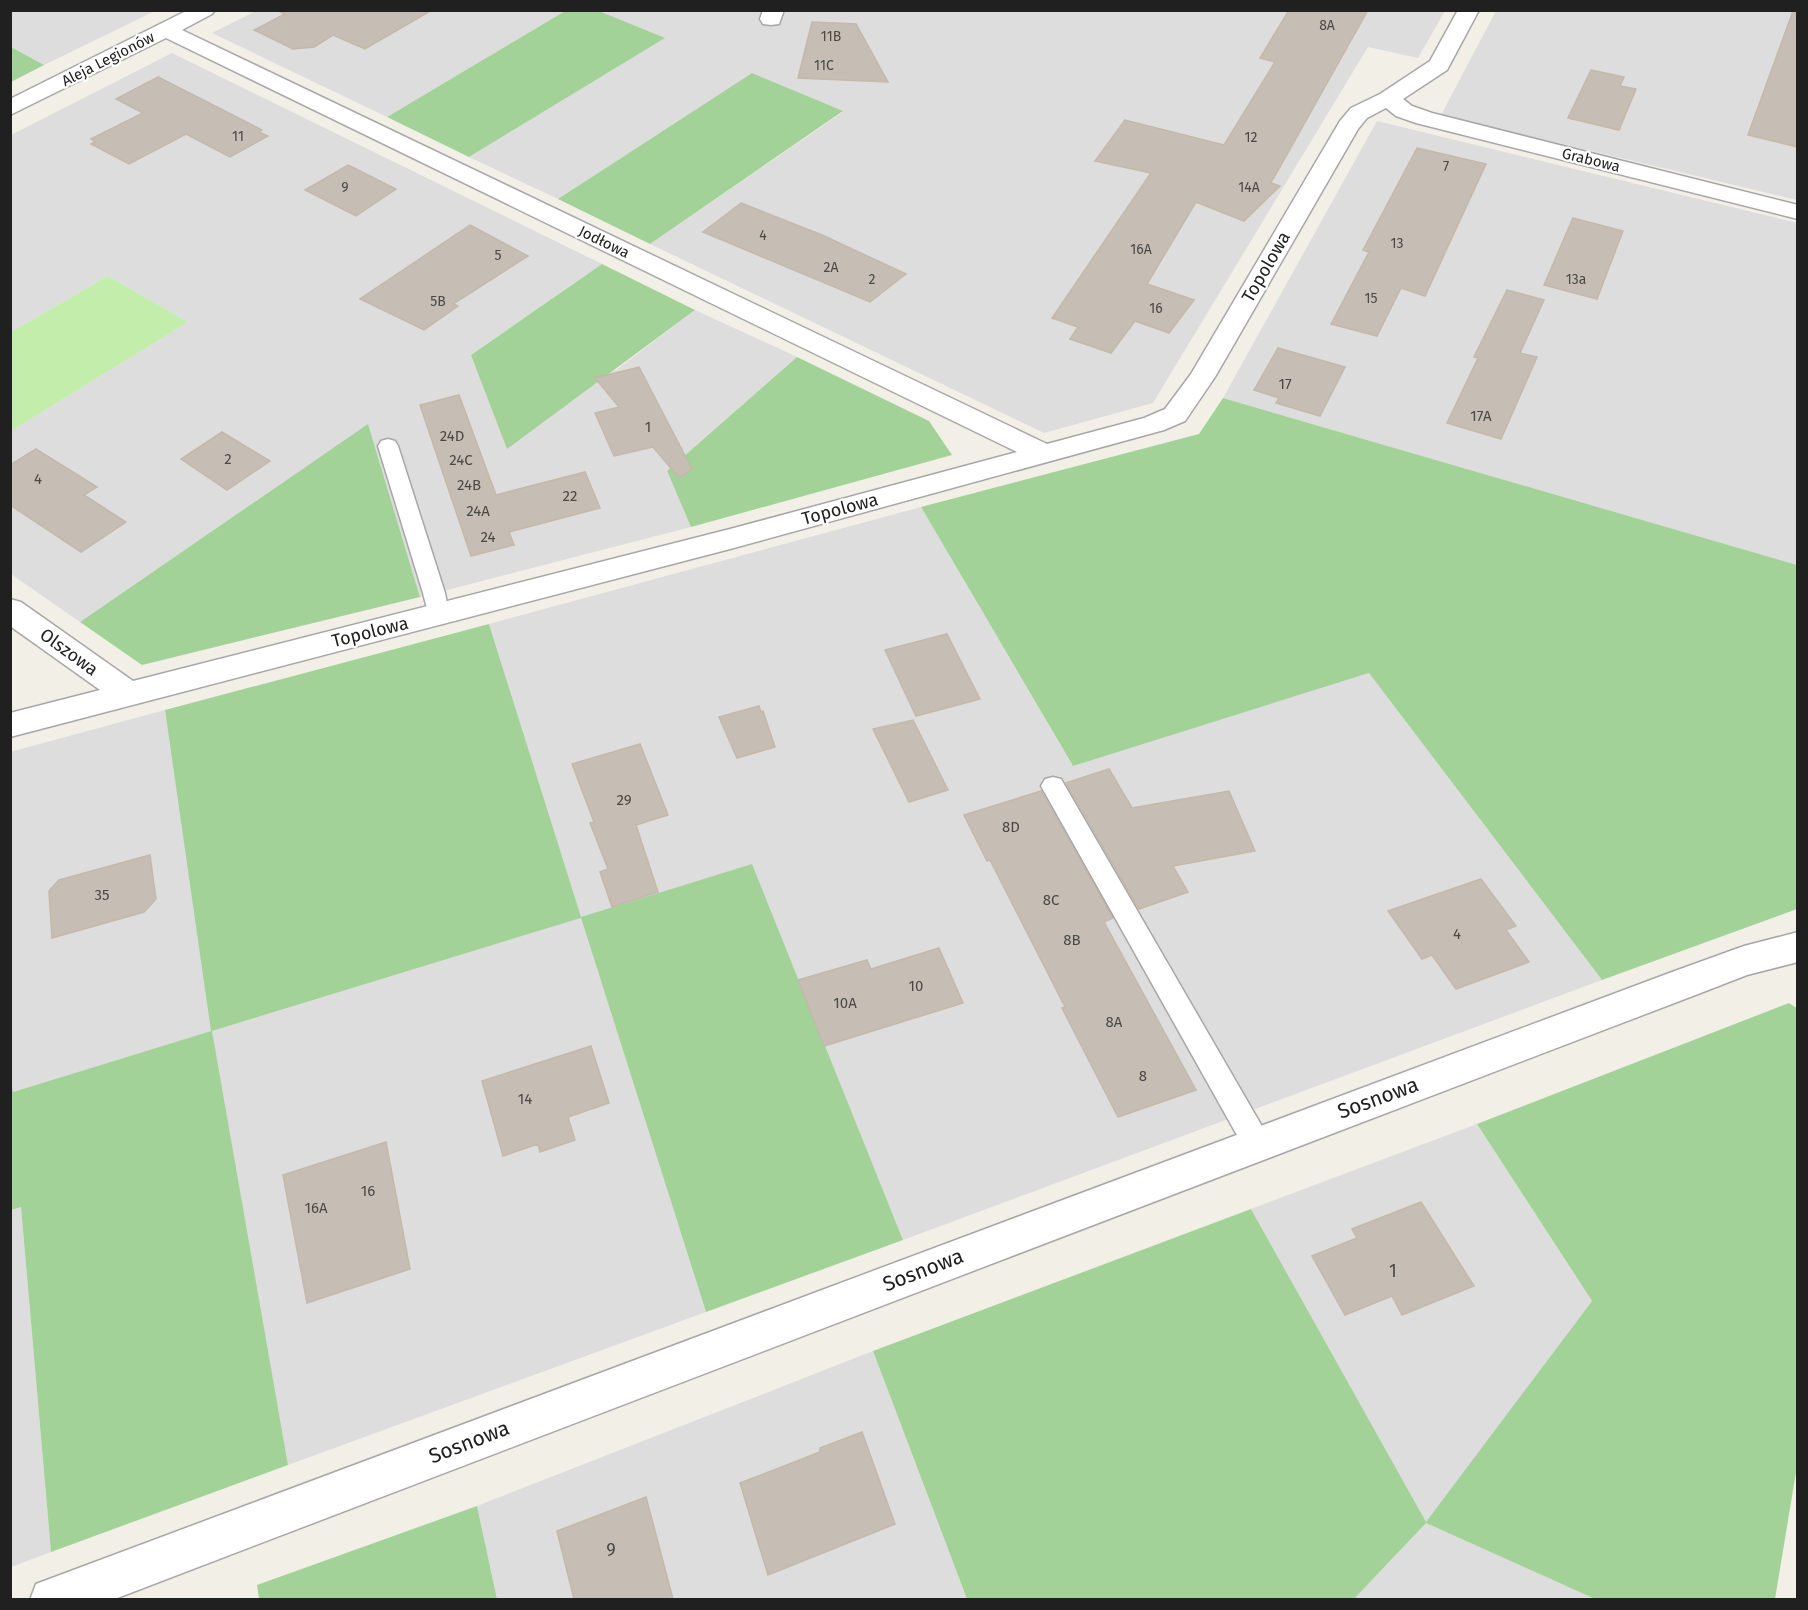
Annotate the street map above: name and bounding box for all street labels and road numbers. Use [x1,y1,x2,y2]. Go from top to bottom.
street label: Aleja Legionów [59,28,158,90]
street label: Grabowa [1560,144,1622,176]
street label: Jodłowa [576,222,632,262]
street label: Topolowa [1237,228,1295,306]
street label: Topolowa [799,488,881,530]
street label: Topolowa [329,612,411,652]
street label: Olszowa [35,623,103,681]
street label: Sosnowa [1334,1071,1422,1125]
street label: Sosnowa [879,1243,967,1297]
street label: Sosnowa [425,1415,513,1469]

